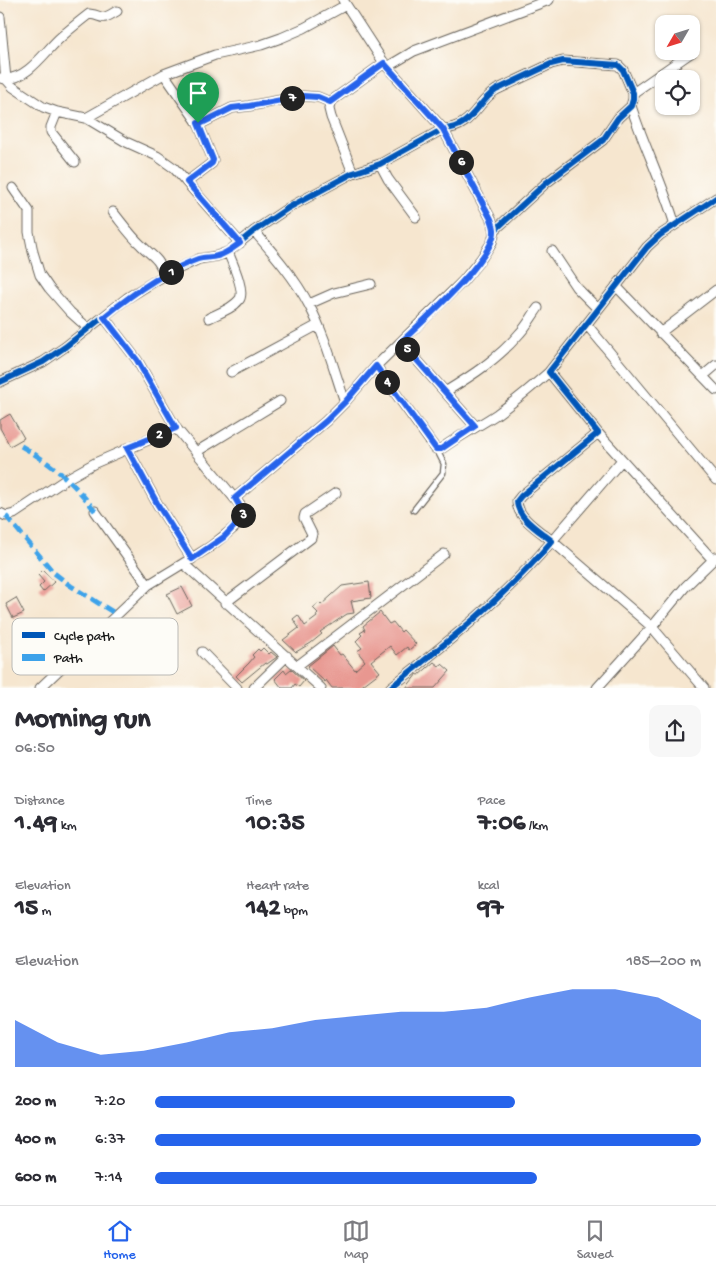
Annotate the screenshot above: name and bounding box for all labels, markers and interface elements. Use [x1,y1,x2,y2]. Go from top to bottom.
north arrow [655,15,700,60]
map controls [655,15,700,115]
button: locate [655,70,700,115]
pin [177,72,219,123]
icon: arrive [184,79,212,107]
pin: 7 [280,86,304,110]
text: 7 [289,90,296,107]
pin: 6 [448,150,474,174]
text: 6 [458,154,465,171]
pin: 1 [158,260,184,284]
text: 1 [169,264,174,281]
pin: 5 [394,336,420,362]
text: 5 [404,341,411,358]
pin: 4 [374,370,400,394]
text: 4 [384,374,391,391]
pin: 2 [146,422,172,448]
text: 2 [156,427,163,444]
pin: 3 [230,502,256,528]
text: 3 [240,507,247,524]
legend [12,618,178,675]
text: Cycle path [54,629,115,646]
text: Path [53,651,83,668]
text: Morning run [15,704,150,737]
button: share [649,705,701,757]
text: 06:50 [15,740,55,759]
text: Distance [15,793,64,810]
text: Time [246,793,272,810]
text: Pace [478,793,505,810]
text: 1.49 [15,810,57,839]
text: 10:35 [246,810,305,839]
text: 7:06 [478,810,525,839]
text: km [57,818,77,835]
text: /km [525,818,548,835]
text: Elevation [15,878,71,895]
text: Heart rate [246,878,309,895]
text: kcal [478,878,500,895]
text: 15 [15,895,38,924]
text: 142 [246,895,281,924]
text: 97 [478,895,503,924]
text: m [38,903,52,920]
text: bpm [281,903,308,920]
text: Elevation [15,953,79,972]
text: 185–200 m [626,953,701,972]
text: 200 m [15,1093,56,1112]
text: 7:20 [95,1093,125,1112]
text: 400 m [15,1131,56,1150]
text: 6:37 [95,1131,125,1150]
text: 600 m [15,1169,56,1188]
text: 7:14 [95,1169,122,1188]
tab: Home [103,1217,136,1264]
tab: Map [342,1217,370,1264]
tab: Saved [577,1217,613,1264]

